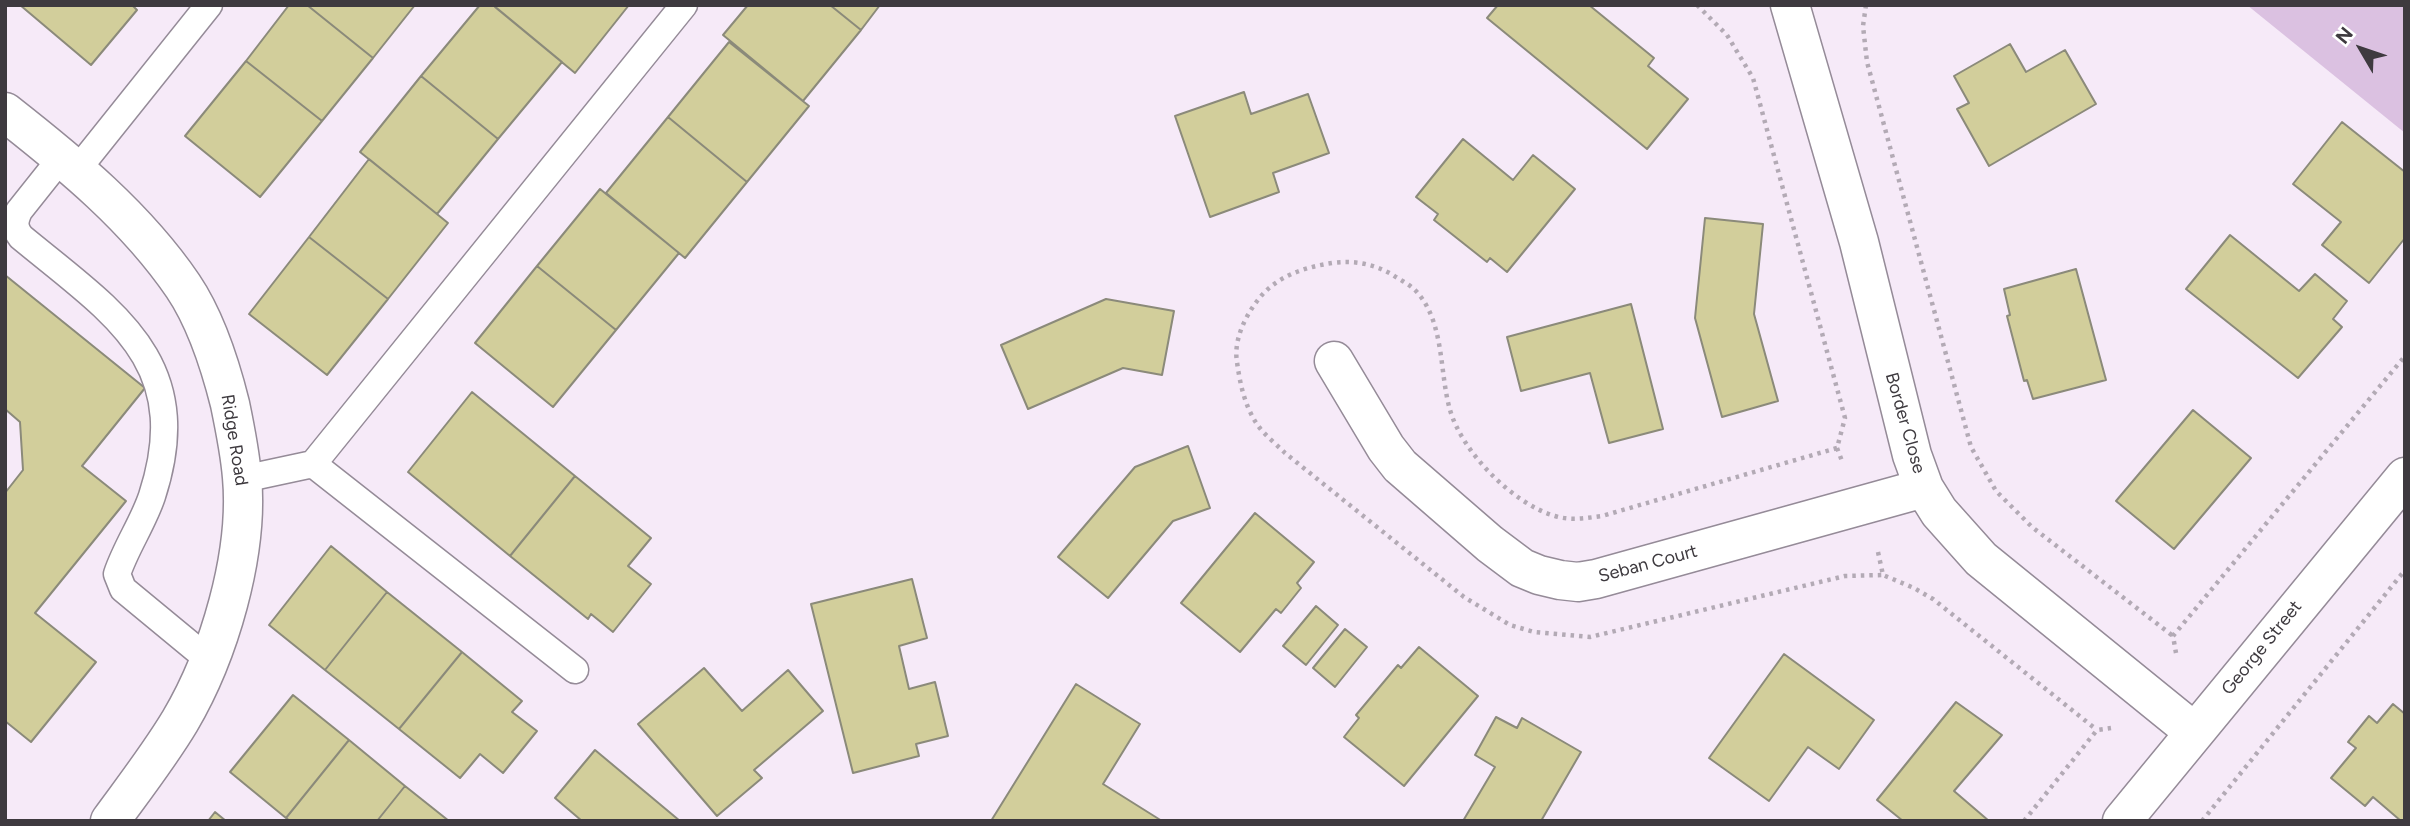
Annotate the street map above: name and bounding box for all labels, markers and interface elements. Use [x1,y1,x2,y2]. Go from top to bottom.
north arrow [2326,14,2396,84]
text: N [2331,23,2358,48]
street label: Border Close [1880,370,1930,476]
street label: Ridge Road [216,393,252,487]
street label: Seban Court [1596,540,1700,588]
street label: George Street [2217,596,2307,700]

